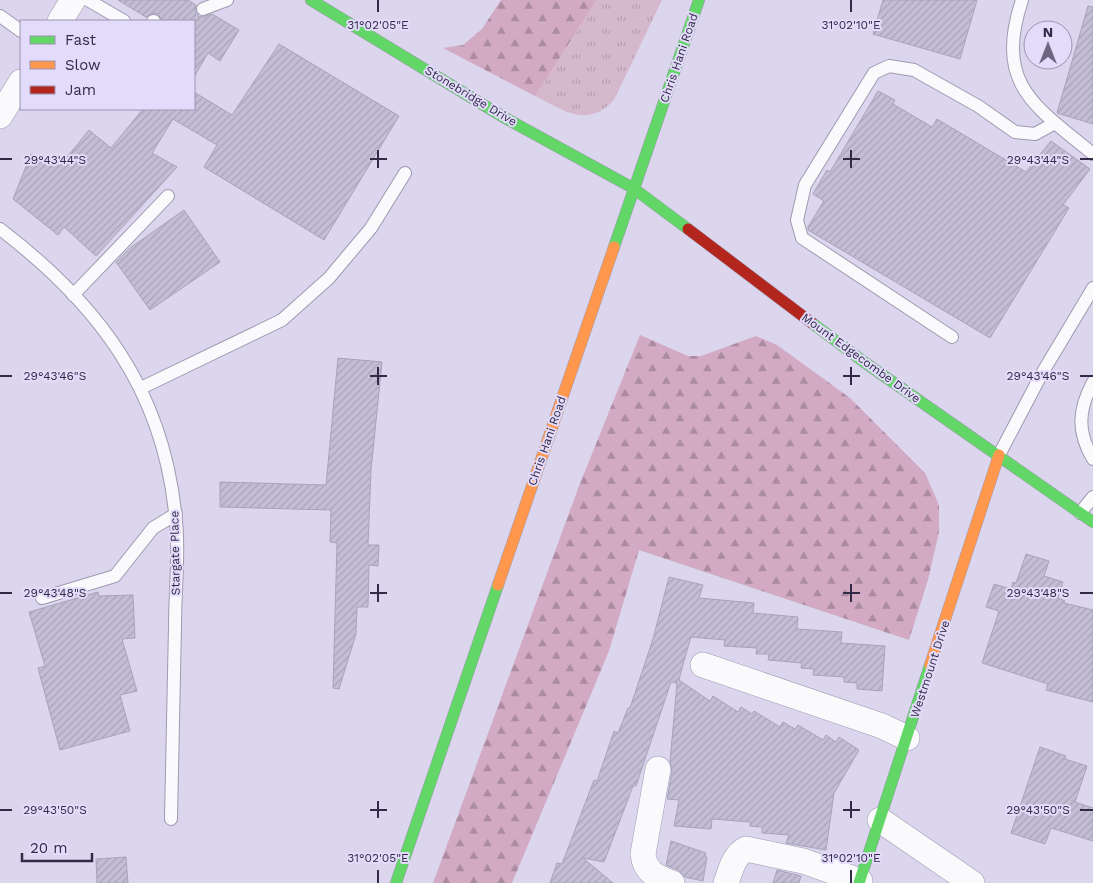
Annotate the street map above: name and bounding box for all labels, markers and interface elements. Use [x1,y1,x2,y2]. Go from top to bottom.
street label: Chris Hani Road [657,11,701,105]
text: 31°02'05"E [347,18,409,32]
text: 31°02'10"E [821,18,881,32]
legend [20,20,195,110]
north arrow [1023,20,1073,70]
text: N [1043,24,1053,40]
text: Fast [65,31,97,49]
text: Slow [65,56,101,74]
street label: Stonebridge Drive [423,63,520,129]
text: Jam [65,81,96,99]
text: 29°43'44"S [24,153,86,167]
text: 29°43'44"S [1007,153,1069,167]
street label: Mount Edgecombe Drive [799,310,923,406]
text: 29°43'46"S [24,369,86,383]
text: 29°43'46"S [1007,369,1069,383]
street label: Chris Hani Road [525,394,569,488]
street label: Stargate Place [167,511,183,595]
text: 29°43'48"S [24,586,86,600]
text: 29°43'48"S [1007,586,1069,600]
street label: Westmount Drive [908,618,952,720]
text: 29°43'50"S [23,803,87,817]
text: 29°43'50"S [1006,803,1070,817]
scale bar [22,830,92,862]
text: 20 m [30,839,68,857]
text: 31°02'05"E [347,851,409,865]
text: 31°02'10"E [821,851,881,865]

